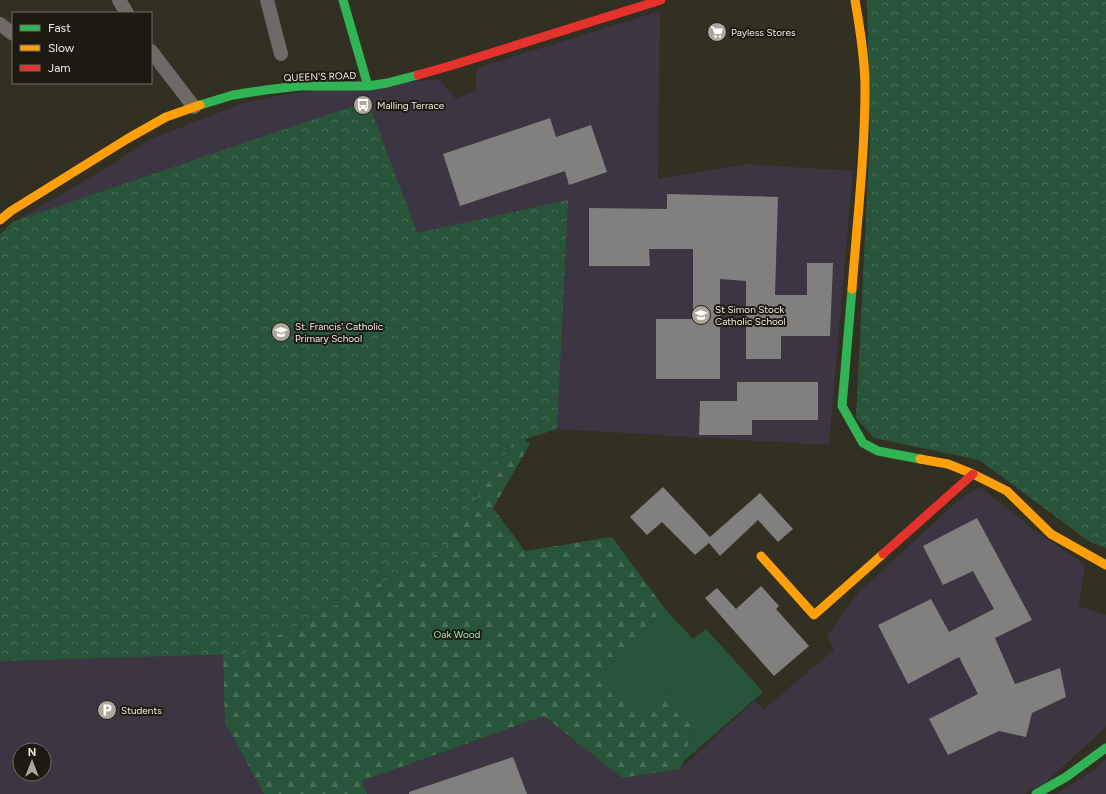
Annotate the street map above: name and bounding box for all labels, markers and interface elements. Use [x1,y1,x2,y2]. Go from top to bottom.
legend [12,12,152,84]
text: Fast [48,21,71,35]
supermarket icon: Payless Stores [706,21,728,43]
place label: Payless Stores [731,26,796,39]
text: Slow [48,41,75,55]
text: Jam [48,61,71,75]
street label: QUEEN'S ROAD [283,69,357,84]
bus stop icon: Malling Terrace [352,94,374,116]
place label: Malling Terrace [377,99,445,112]
place label: St Simon Stock Catholic School [715,303,786,328]
school or university icon: St Simon Stock Catholic School [690,304,712,326]
place label: St. Francis' Catholic Primary School [295,320,384,345]
school or university icon: St. Francis' Catholic Primary School [270,321,292,343]
park label: Oak Wood [434,628,481,641]
parking icon: Students [96,699,118,721]
place label: Students [121,704,162,717]
north arrow [12,742,52,782]
text: N [28,746,36,759]

